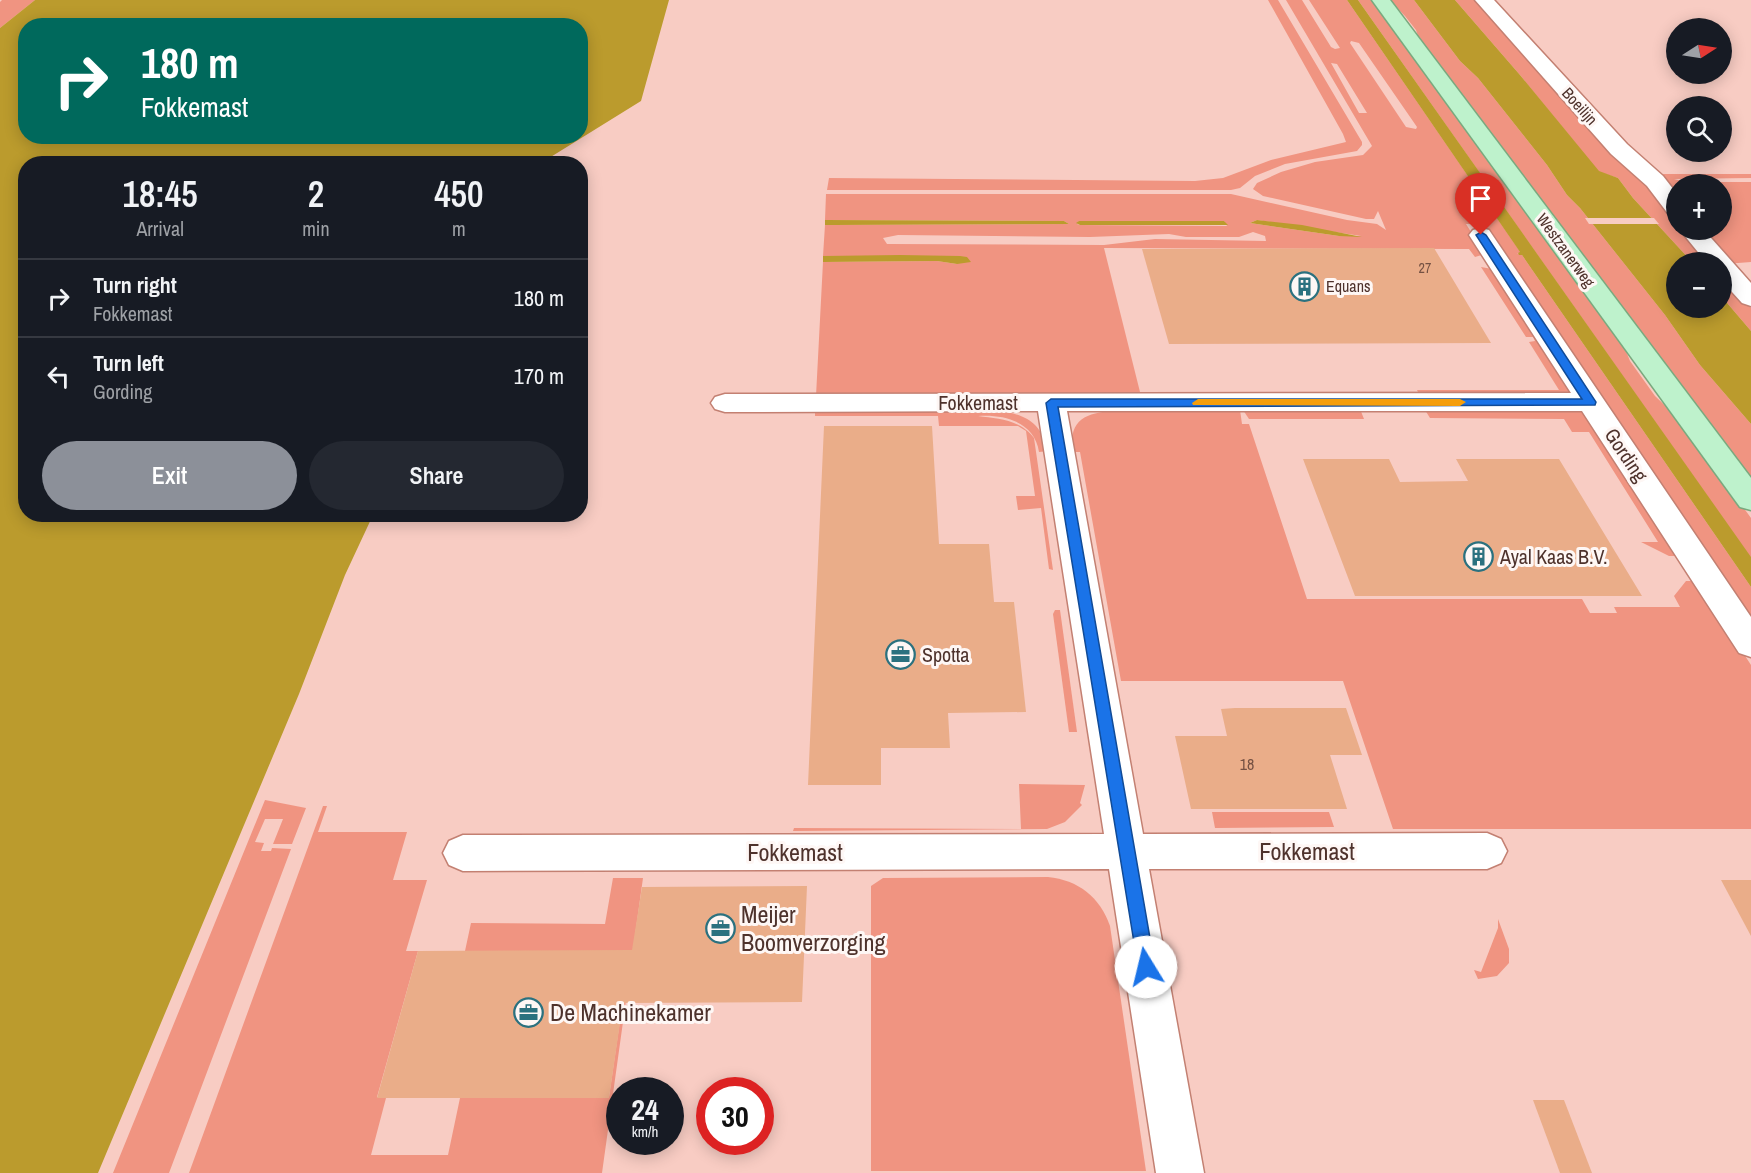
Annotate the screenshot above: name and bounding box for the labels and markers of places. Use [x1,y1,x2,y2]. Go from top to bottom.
pin [1455,173,1506,235]
building icon: Equans [1289,270,1321,302]
place label: Equans [1326,275,1371,297]
building icon: Ayal Kaas B.V. [1463,541,1495,573]
place label: Ayal Kaas B.V. [1499,543,1608,570]
office icon: Spotta [885,639,917,671]
place label: Spotta [922,641,969,668]
place label: Meijer Boomverzorging [741,898,885,958]
office icon: Meijer Boomverzorging [704,913,736,945]
place label: De Machinekamer [550,996,711,1028]
office icon: De Machinekamer [513,997,545,1029]

